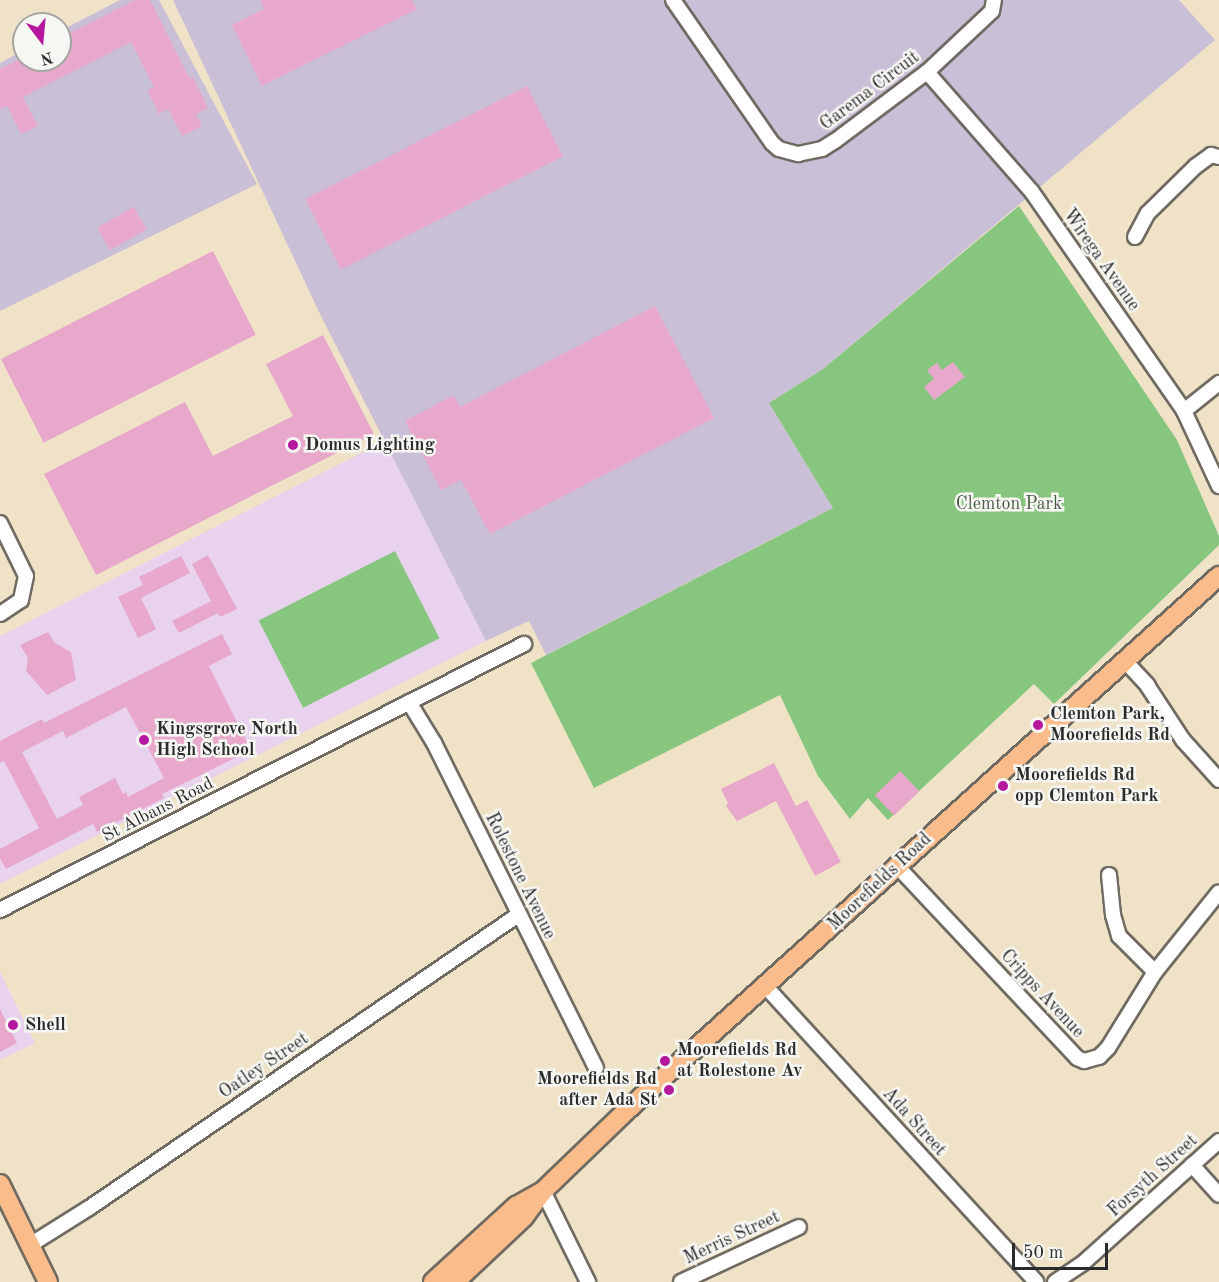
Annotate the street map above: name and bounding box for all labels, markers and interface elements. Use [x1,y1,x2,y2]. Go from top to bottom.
north arrow [12,12,72,72]
street label: Garema Circuit [816,47,924,135]
text: N [38,48,55,67]
street label: Wirega Avenue [1058,205,1144,315]
place label: Domus Lighting [305,434,435,456]
marker: Domus Lighting [286,438,300,452]
park label: Clemton Park [956,493,1062,515]
place label: Clemton Park, Moorefields Rd [1050,704,1170,746]
marker: Clemton Park, Moorefields Rd [1031,718,1045,732]
place label: Kingsgrove North High School [156,719,298,762]
marker: Kingsgrove North High School [137,733,151,747]
place label: Moorefields Rd opp Clemton Park [1015,765,1159,808]
street label: St Albans Road [99,773,217,847]
marker: Moorefields Rd opp Clemton Park [996,779,1010,793]
street label: Rolestone Avenue [480,809,560,943]
street label: Moorefields Road [824,829,936,935]
street label: Cripps Avenue [996,945,1088,1043]
place label: Shell [25,1014,66,1036]
marker: Shell [6,1018,20,1032]
street label: Oatley Street [215,1028,313,1104]
place label: Moorefields Rd at Rolestone Av [677,1040,802,1082]
marker: Moorefields Rd at Rolestone Av [658,1054,672,1068]
place label: Moorefields Rd after Ada St [537,1069,657,1112]
marker: Moorefields Rd after Ada St [662,1083,676,1097]
street label: Ada Street [878,1083,950,1161]
street label: Forsyth Street [1104,1130,1202,1222]
street label: Merris Street [681,1206,783,1270]
scale bar [1015,1231,1111,1269]
text: 50 m [1023,1244,1063,1262]

